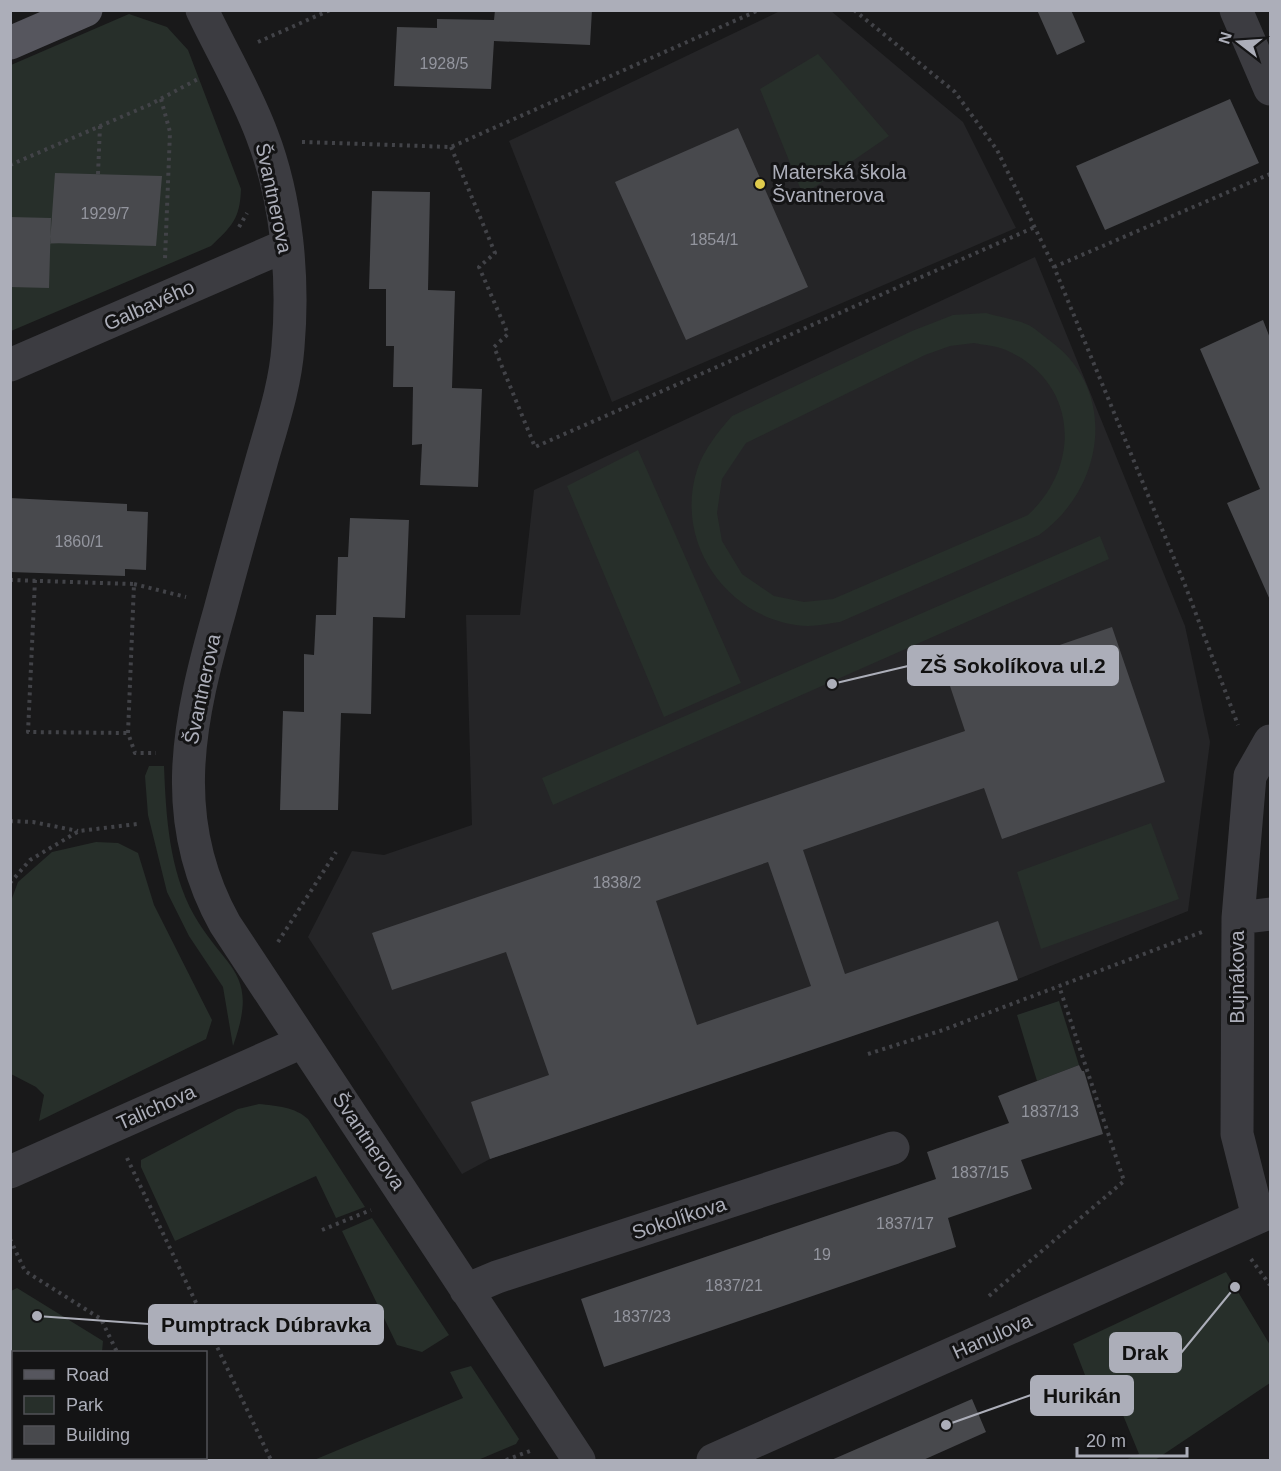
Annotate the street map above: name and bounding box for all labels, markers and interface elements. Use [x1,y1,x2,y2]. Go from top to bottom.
north arrow [1209,12,1269,72]
text: N [1215,30,1235,46]
house number: 1928/5 [420,55,469,72]
street label: Švantnerova [252,141,297,256]
place label: Materská škola Švantnerova [772,161,907,206]
marker: Materská škola Švantnerova [753,177,767,191]
house number: 1929/7 [81,205,130,222]
house number: 1854/1 [690,231,739,248]
street label: Galbavého [100,275,198,335]
house number: 1860/1 [55,533,104,550]
street label: Švantnerova [180,631,225,746]
callout: ZŠ Sokolíkova ul.2 [908,646,1118,685]
text: ZŠ Sokolíkova ul.2 [920,654,1106,677]
house number: 1838/2 [593,874,642,891]
street label: Bujnákova [1226,929,1248,1024]
street label: Talichova [113,1080,199,1134]
street label: Švantnerova [328,1088,410,1194]
house number: 1837/13 [1021,1103,1079,1120]
house number: 1837/15 [951,1164,1009,1181]
street label: Sokolíkova [629,1192,730,1244]
house number: 1837/17 [876,1215,934,1232]
house number: 19 [813,1246,831,1263]
house number: 1837/21 [705,1277,763,1294]
callout: Pumptrack Dúbravka [149,1305,383,1344]
house number: 1837/23 [613,1308,671,1325]
street label: Hanulova [949,1308,1036,1363]
text: Pumptrack Dúbravka [161,1313,371,1336]
callout: Drak [1110,1333,1181,1372]
text: Drak [1122,1341,1169,1364]
legend [12,1351,207,1459]
text: Road [66,1365,109,1385]
callout: Hurikán [1031,1376,1133,1415]
text: Hurikán [1043,1384,1121,1407]
text: Park [66,1395,104,1415]
scale bar [1077,1420,1186,1458]
text: Building [66,1425,130,1445]
text: 20 m [1086,1431,1126,1451]

